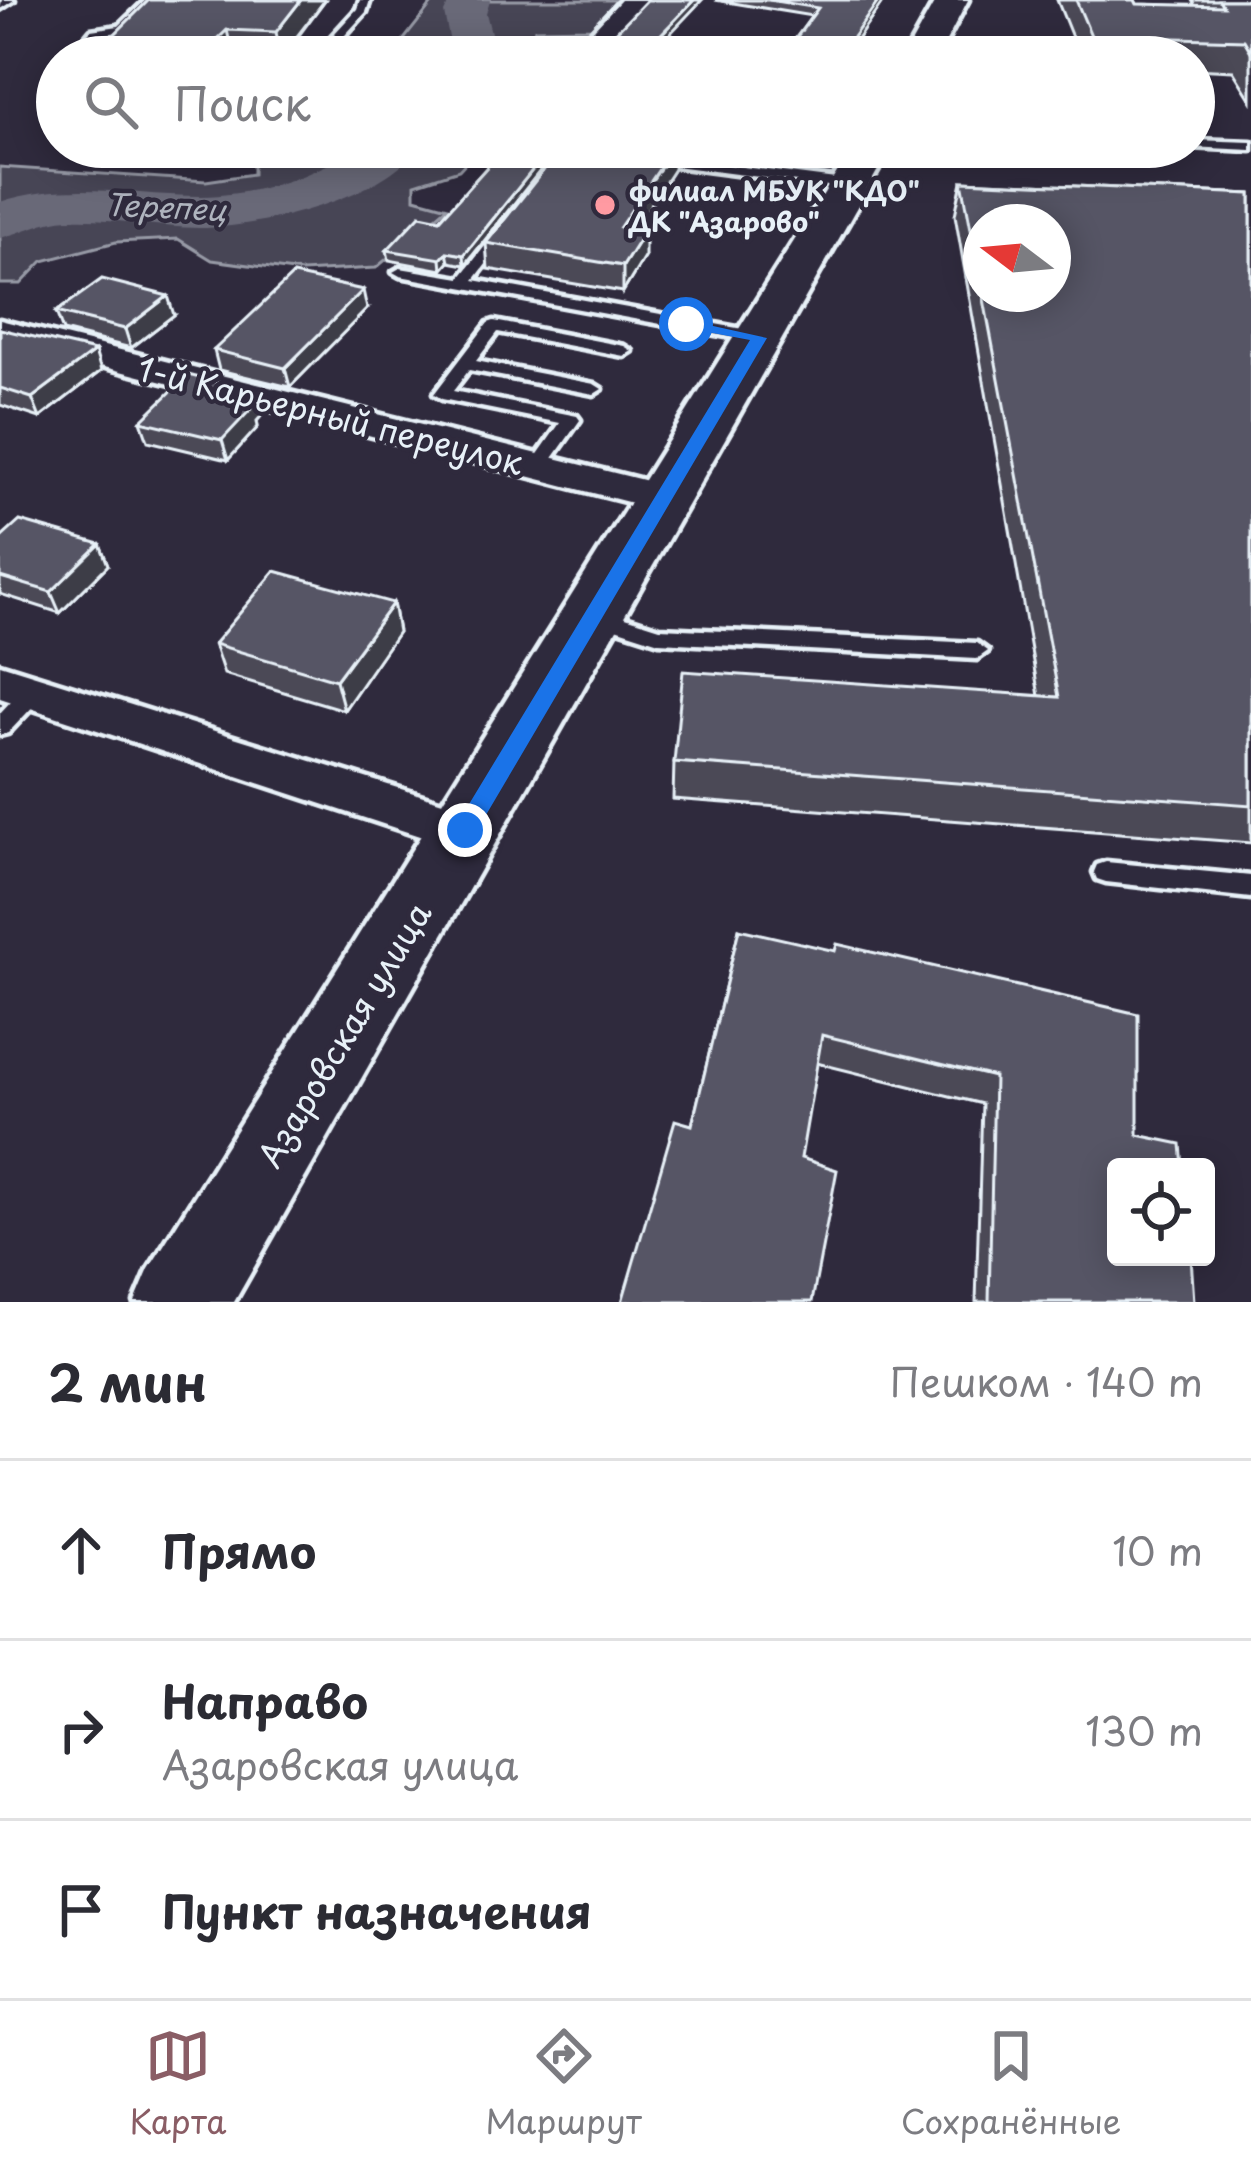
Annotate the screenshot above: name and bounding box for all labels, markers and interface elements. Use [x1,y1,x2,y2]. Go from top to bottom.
search box [36,36,1215,168]
text: Поиск [174,68,311,136]
icon: search [78,69,144,135]
place label: филиал МБУК "КДО" ДК "Азарово" [628,169,920,241]
water label: Терепец [105,180,229,232]
marker: филиал МБУК "КДО" ДК "Азарово" [592,192,618,218]
north arrow [963,204,1071,312]
route start [659,297,713,351]
street label: 1-й Карьерный переулок [133,342,529,486]
route end [438,803,492,857]
street label: Азаровская улица [244,892,442,1176]
map controls [1107,1158,1215,1266]
button: locate [1107,1158,1215,1266]
text: 2 мин [48,1342,207,1419]
text: Пешком · 140 m [890,1351,1203,1410]
text: Прямо [162,1516,316,1584]
icon: ahead [48,1517,114,1583]
text: 10 m [1112,1520,1203,1579]
text: Направо [162,1666,368,1734]
icon: right [48,1697,114,1763]
text: 130 m [1085,1700,1203,1759]
text: Азаровская улица [162,1734,518,1793]
text: Пункт назначения [162,1876,592,1944]
icon: arrive [48,1877,114,1943]
tab: Карта [130,2023,226,2145]
tab: Маршрут [486,2023,642,2145]
tab: Сохранённые [901,2023,1121,2145]

